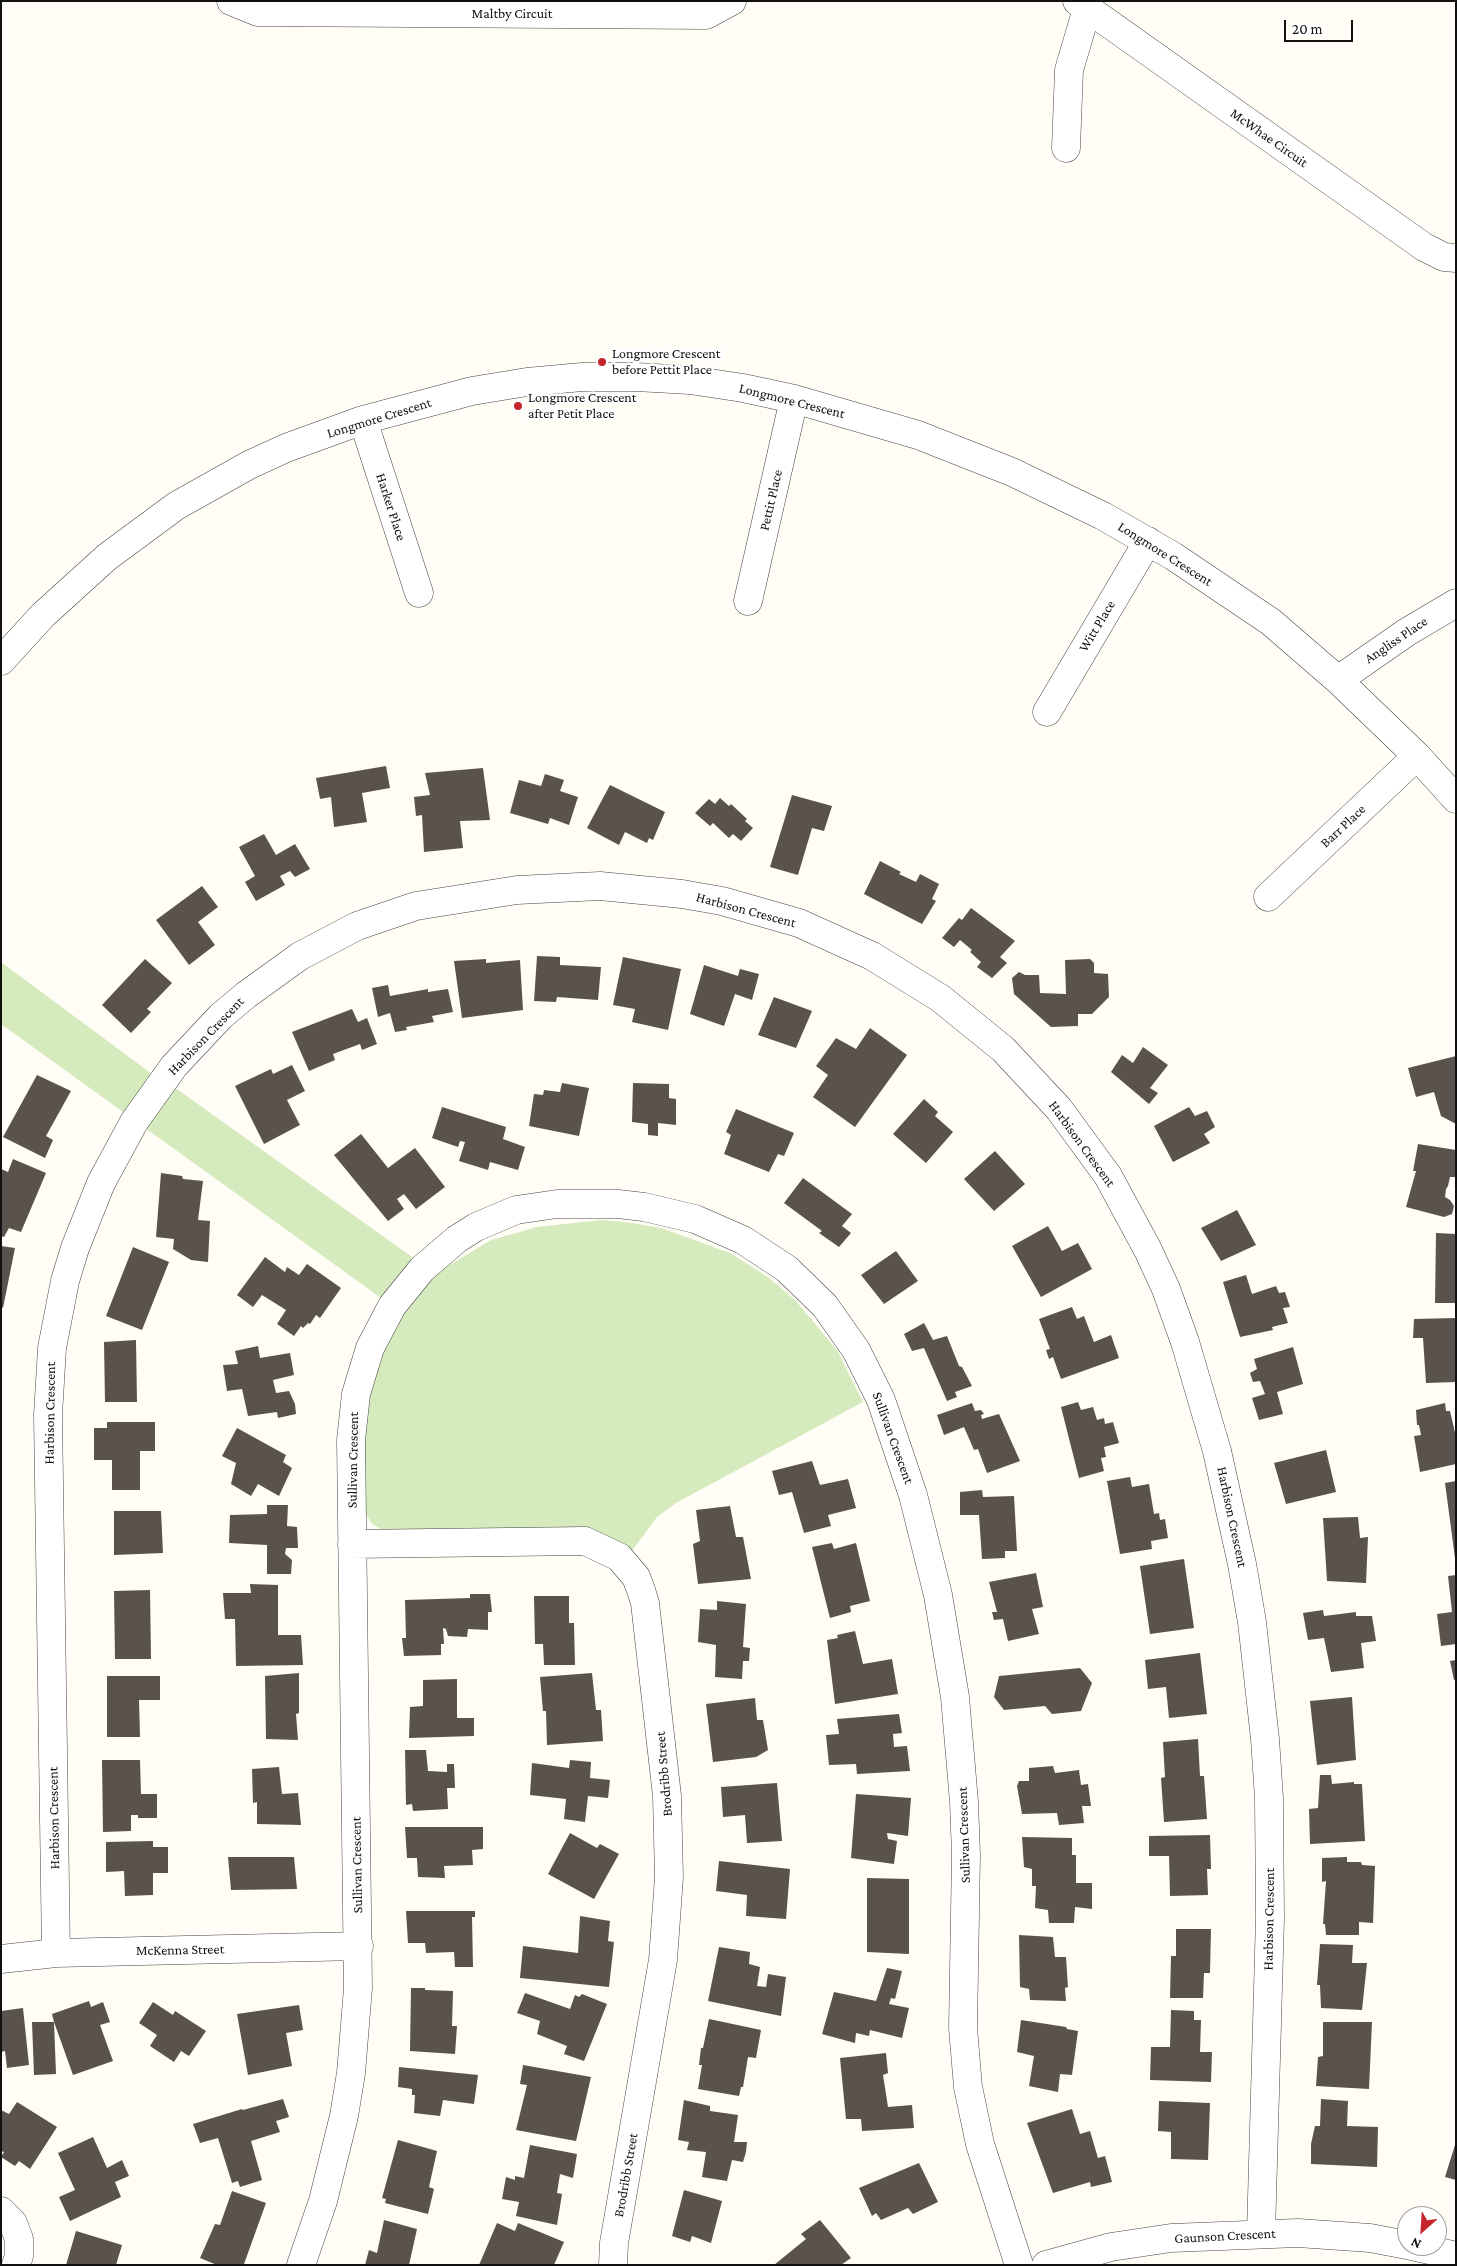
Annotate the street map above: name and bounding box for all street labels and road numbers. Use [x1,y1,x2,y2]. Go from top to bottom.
street label: Maltby Circuit [472,6,552,22]
street label: McWhae Circuit [1227,105,1311,171]
street label: Longmore Crescent [737,380,847,422]
street label: Longmore Crescent [325,394,433,442]
street label: Pettit Place [756,468,786,532]
street label: Harker Place [372,471,410,543]
street label: Longmore Crescent [1115,518,1215,590]
street label: Witt Place [1075,597,1119,655]
street label: Angliss Place [1361,613,1431,667]
street label: Barr Place [1317,801,1369,851]
street label: Harbison Crescent [694,889,798,931]
street label: Harbison Crescent [164,993,248,1079]
street label: Harbison Crescent [1045,1098,1119,1190]
street label: Harbison Crescent [41,1362,59,1464]
street label: Sullivan Crescent [869,1390,917,1486]
street label: Sullivan Crescent [344,1412,362,1508]
street label: Harbison Crescent [1213,1465,1251,1569]
street label: Brodribb Street [652,1731,676,1817]
street label: Harbison Crescent [45,1767,63,1869]
street label: Sullivan Crescent [954,1786,974,1884]
street label: Sullivan Crescent [348,1817,366,1913]
street label: Harbison Crescent [1260,1868,1278,1970]
street label: McKenna Street [136,1941,224,1959]
street label: Brodribb Street [610,2132,642,2218]
street label: Gaunson Crescent [1174,2225,1276,2247]

